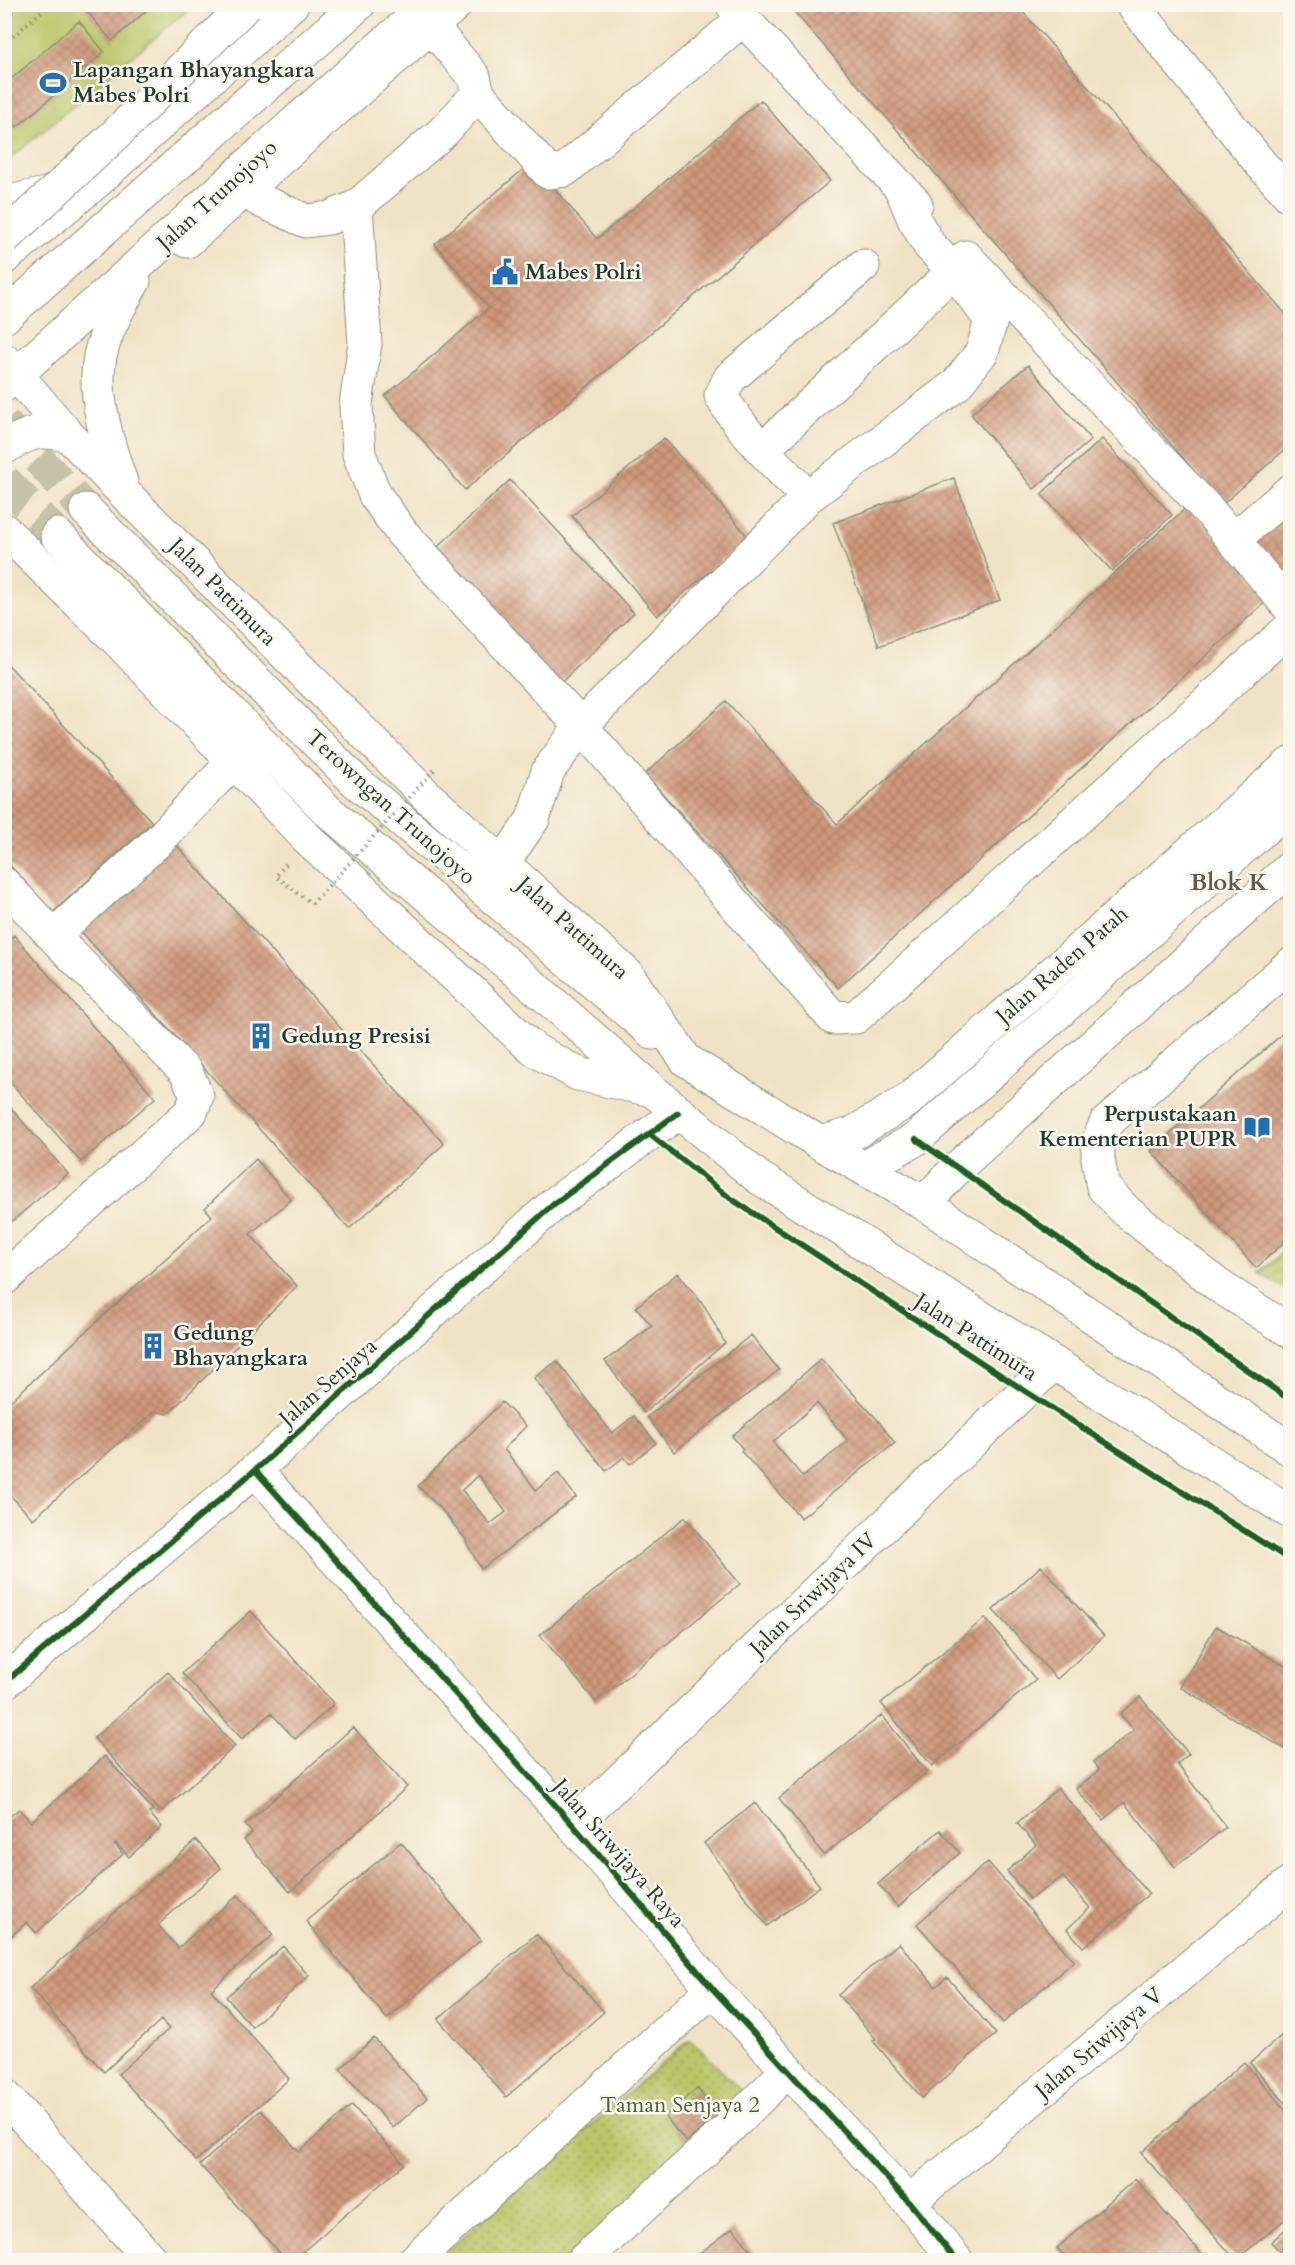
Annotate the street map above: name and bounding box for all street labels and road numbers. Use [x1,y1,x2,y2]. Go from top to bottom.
street label: Jalan Trunojoyo [148,133,284,259]
street label: Jalan Pattimura [160,529,284,653]
street label: Terowngan Trunojoyo [300,723,482,891]
street label: Jalan Pattimura [508,868,636,987]
street label: Jalan Raden Patah [987,899,1135,1033]
street label: Jalan Pattimura [906,1284,1044,1388]
street label: Jalan Senjaya [270,1331,384,1435]
street label: Jalan Sriwijaya IV [741,1525,884,1665]
street label: Jalan Sriwijaya Raya [544,1770,692,1934]
street label: Jalan Sriwijaya V [1026,1980,1170,2107]

